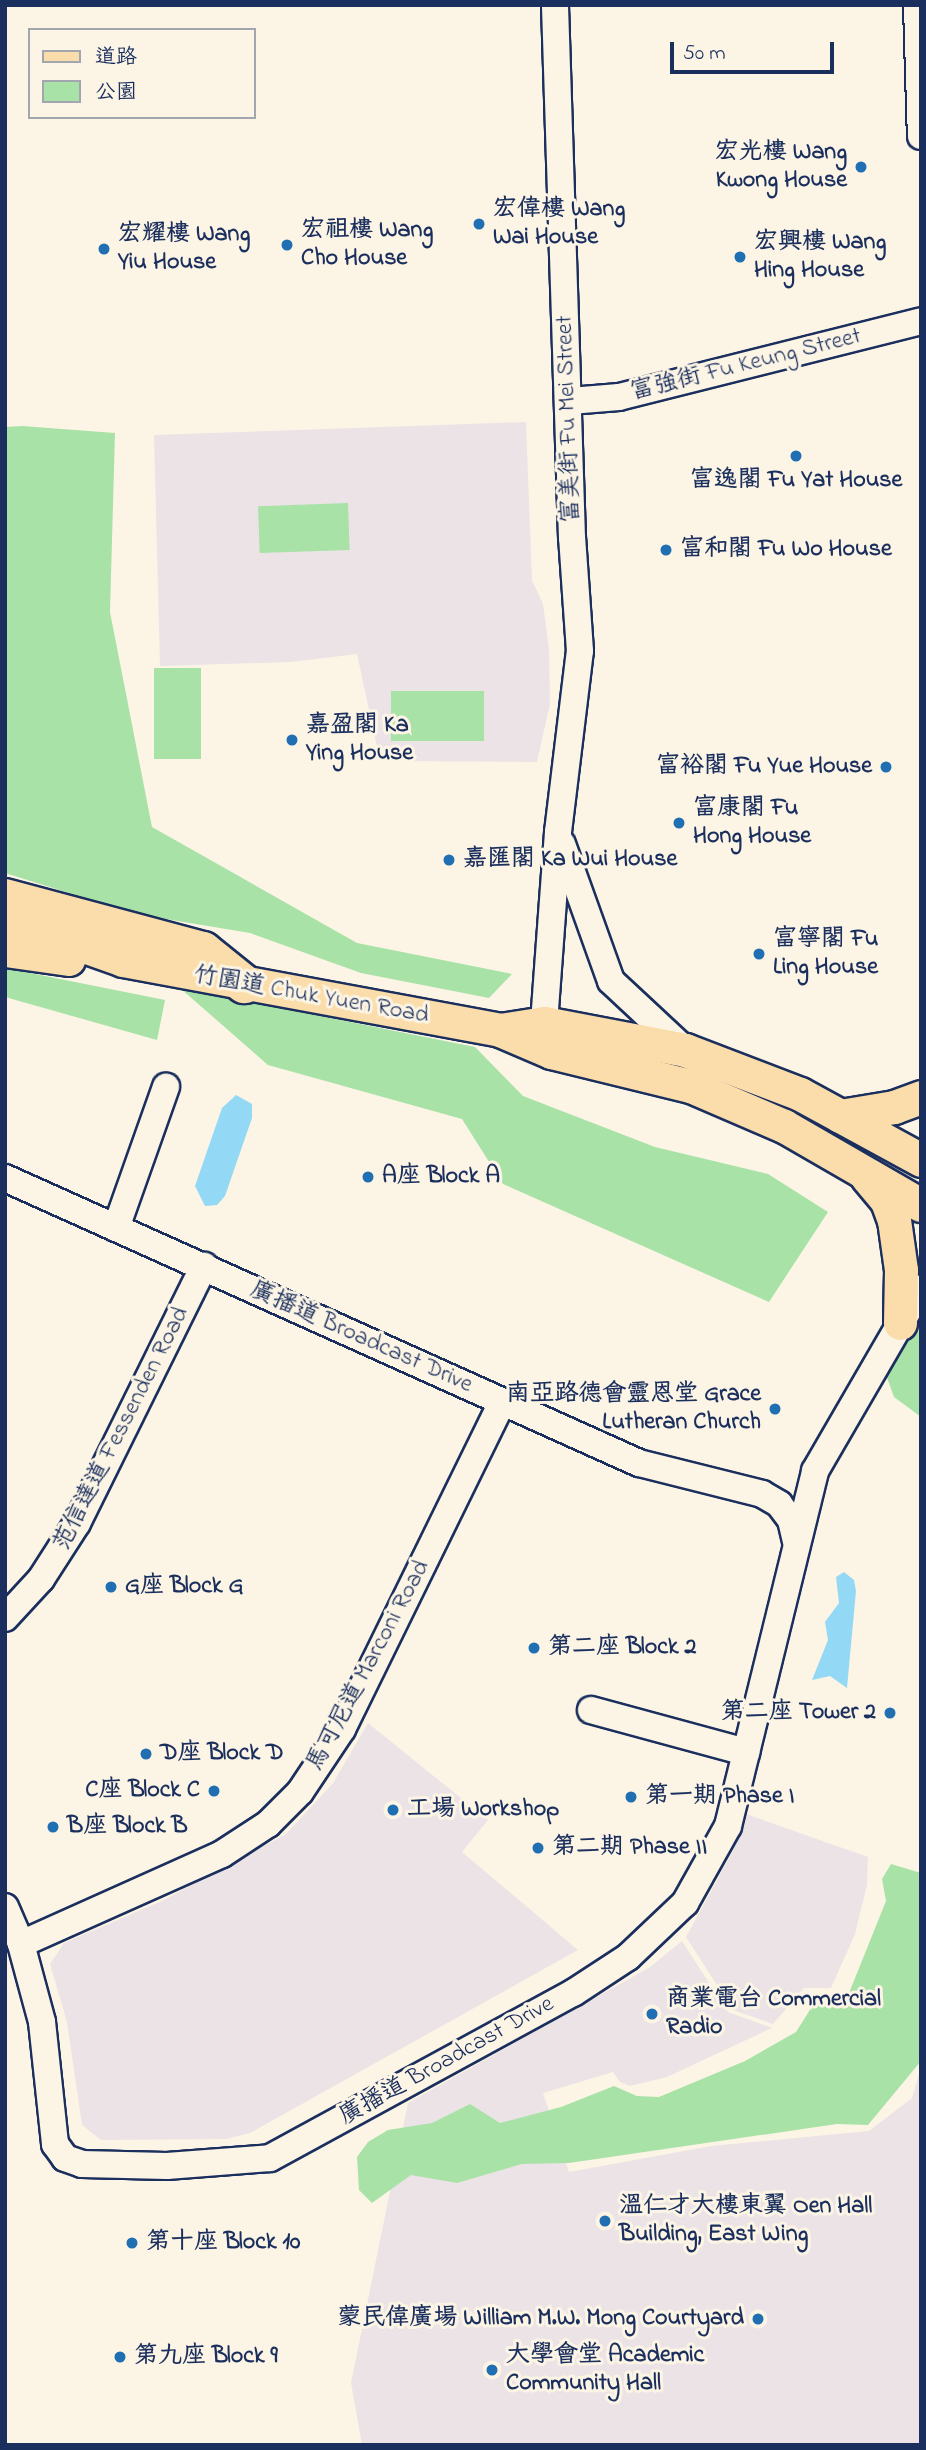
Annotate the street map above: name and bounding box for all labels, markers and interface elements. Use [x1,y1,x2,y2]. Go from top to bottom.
legend [28,28,256,119]
scale bar [674,28,838,72]
text: 50 m [683,39,726,69]
text: 道路 [95,43,137,73]
text: 公園 [95,78,137,108]
place label: 宏光樓 Wang Kwong House [715,139,847,195]
marker: 宏光樓 Wang Kwong House [853,159,869,175]
place label: 宏偉樓 Wang Wai House [493,196,625,252]
marker: 宏偉樓 Wang Wai House [471,216,487,232]
place label: 宏祖樓 Wang Cho House [301,217,433,273]
place label: 宏耀樓 Wang Yiu House [118,221,250,277]
place label: 宏興樓 Wang Hing House [754,229,886,285]
marker: 宏祖樓 Wang Cho House [279,237,295,253]
marker: 宏耀樓 Wang Yiu House [96,241,112,257]
marker: 宏興樓 Wang Hing House [732,249,748,265]
street label: 富美街 Fu Mei Street [551,315,587,523]
street label: 富強街 Fu Keung Street [628,322,864,408]
marker: 富逸閣 Fu Yat House [788,448,804,464]
place label: 富逸閣 Fu Yat House [690,467,902,495]
place label: 富和閣 Fu Wo House [680,536,892,564]
marker: 富和閣 Fu Wo House [658,542,674,558]
place label: 嘉盈閣 Ka Ying House [306,712,413,768]
marker: 嘉盈閣 Ka Ying House [284,732,300,748]
place label: 富裕閣 Fu Yue House [656,753,872,781]
marker: 富裕閣 Fu Yue House [878,759,894,775]
place label: 富康閣 Fu Hong House [693,795,811,851]
marker: 富康閣 Fu Hong House [671,815,687,831]
place label: 嘉匯閣 Ka Wui House [463,846,677,874]
marker: 嘉匯閣 Ka Wui House [441,852,457,868]
place label: 富寧閣 Fu Ling House [773,926,879,982]
marker: 富寧閣 Fu Ling House [751,946,767,962]
street label: 竹園道 Chuk Yuen Road [191,961,431,1031]
place label: A座 Block A [382,1163,500,1191]
marker: A座 Block A [360,1169,376,1185]
street label: 廣播道 Broadcast Drive [245,1276,477,1400]
street label: 范信達道 Fessenden Road [48,1302,196,1556]
place label: 南亞路德會靈恩堂 Grace Lutheran Church [506,1381,761,1437]
marker: 南亞路德會靈恩堂 Grace Lutheran Church [767,1401,783,1417]
street label: 馬可尼道 Marconi Road [301,1556,437,1776]
place label: G座 Block G [125,1573,243,1601]
marker: G座 Block G [103,1579,119,1595]
place label: 第二座 Block 2 [548,1634,696,1662]
marker: 第二座 Block 2 [526,1640,542,1656]
place label: 第二座 Tower 2 [721,1699,876,1727]
marker: 第二座 Tower 2 [882,1705,898,1721]
place label: D座 Block D [160,1740,284,1768]
marker: D座 Block D [138,1746,154,1762]
place label: C座 Block C [85,1777,200,1805]
marker: C座 Block C [206,1783,222,1799]
place label: 第一期 Phase I [645,1783,794,1811]
marker: 第一期 Phase I [623,1789,639,1805]
place label: 工場 Workshop [407,1796,559,1824]
marker: 工場 Workshop [385,1802,401,1818]
place label: B座 Block B [67,1813,188,1841]
marker: B座 Block B [45,1819,61,1835]
place label: 第二期 Phase II [552,1834,707,1862]
marker: 第二期 Phase II [530,1840,546,1856]
place label: 商業電台 Commercial Radio [666,1986,881,2042]
street label: 廣播道 Broadcast Drive [335,1990,559,2132]
marker: 商業電台 Commercial Radio [644,2006,660,2022]
place label: 溫仁才大樓東翼 Oen Hall Building, East Wing [619,2193,872,2249]
marker: 溫仁才大樓東翼 Oen Hall Building, East Wing [597,2213,613,2229]
place label: 第十座 Block 10 [146,2229,300,2257]
marker: 第十座 Block 10 [124,2235,140,2251]
place label: 蒙民偉廣場 William M.W. Mong Courtyard [337,2305,744,2333]
marker: 蒙民偉廣場 William M.W. Mong Courtyard [750,2311,766,2327]
place label: 大學會堂 Academic Community Hall [506,2342,704,2398]
place label: 第九座 Block 9 [134,2343,278,2371]
marker: 第九座 Block 9 [112,2349,128,2365]
marker: 大學會堂 Academic Community Hall [484,2362,500,2378]

